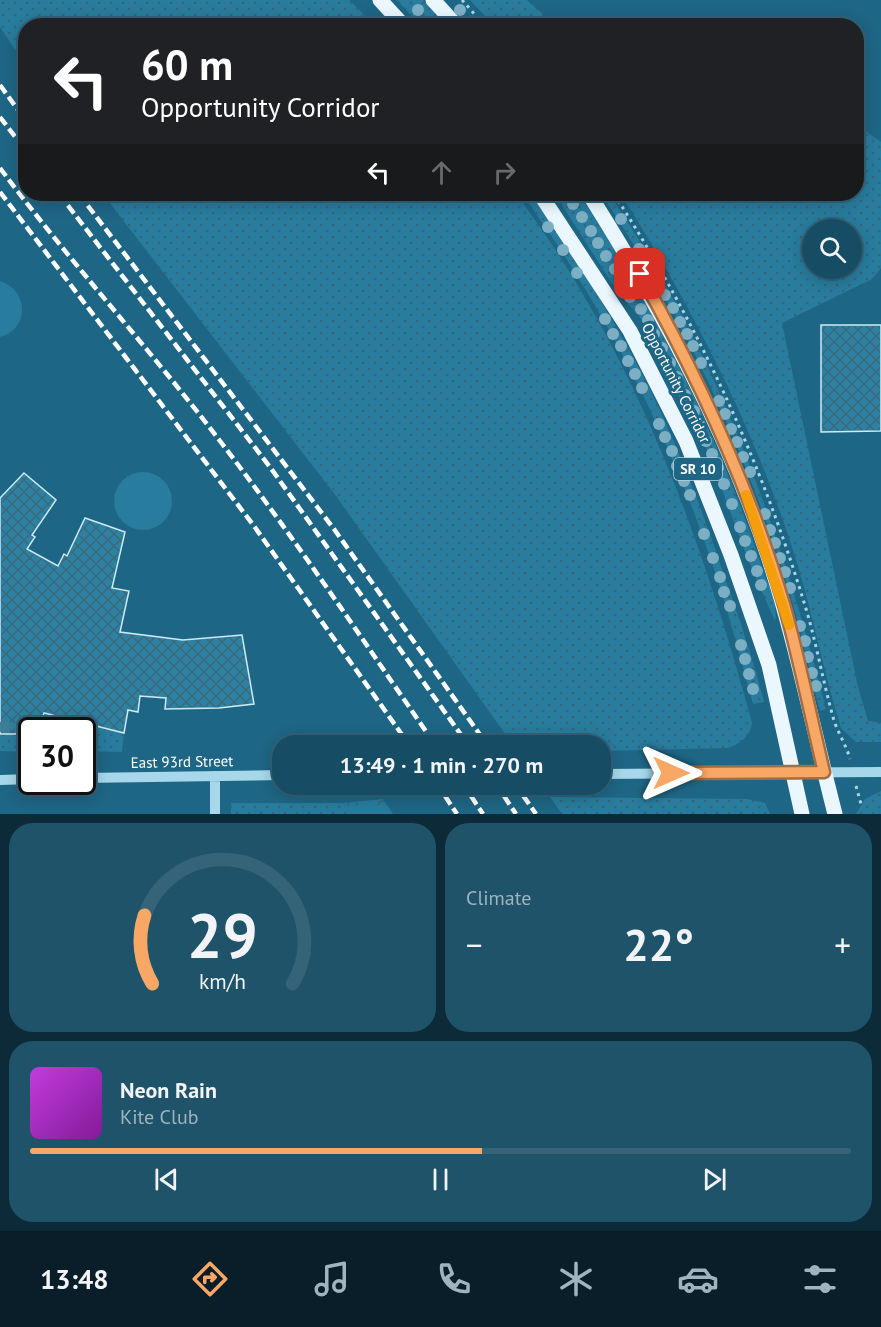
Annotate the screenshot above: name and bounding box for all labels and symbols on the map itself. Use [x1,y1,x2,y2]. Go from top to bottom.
pin [614,248,665,299]
street label: Opportunity Corridor [638,319,715,446]
road number: SR 10 [674,458,722,480]
speed limit sign: 30 [18,717,96,795]
position arrow [639,741,703,805]
street label: East 93rd Street [130,751,234,772]

